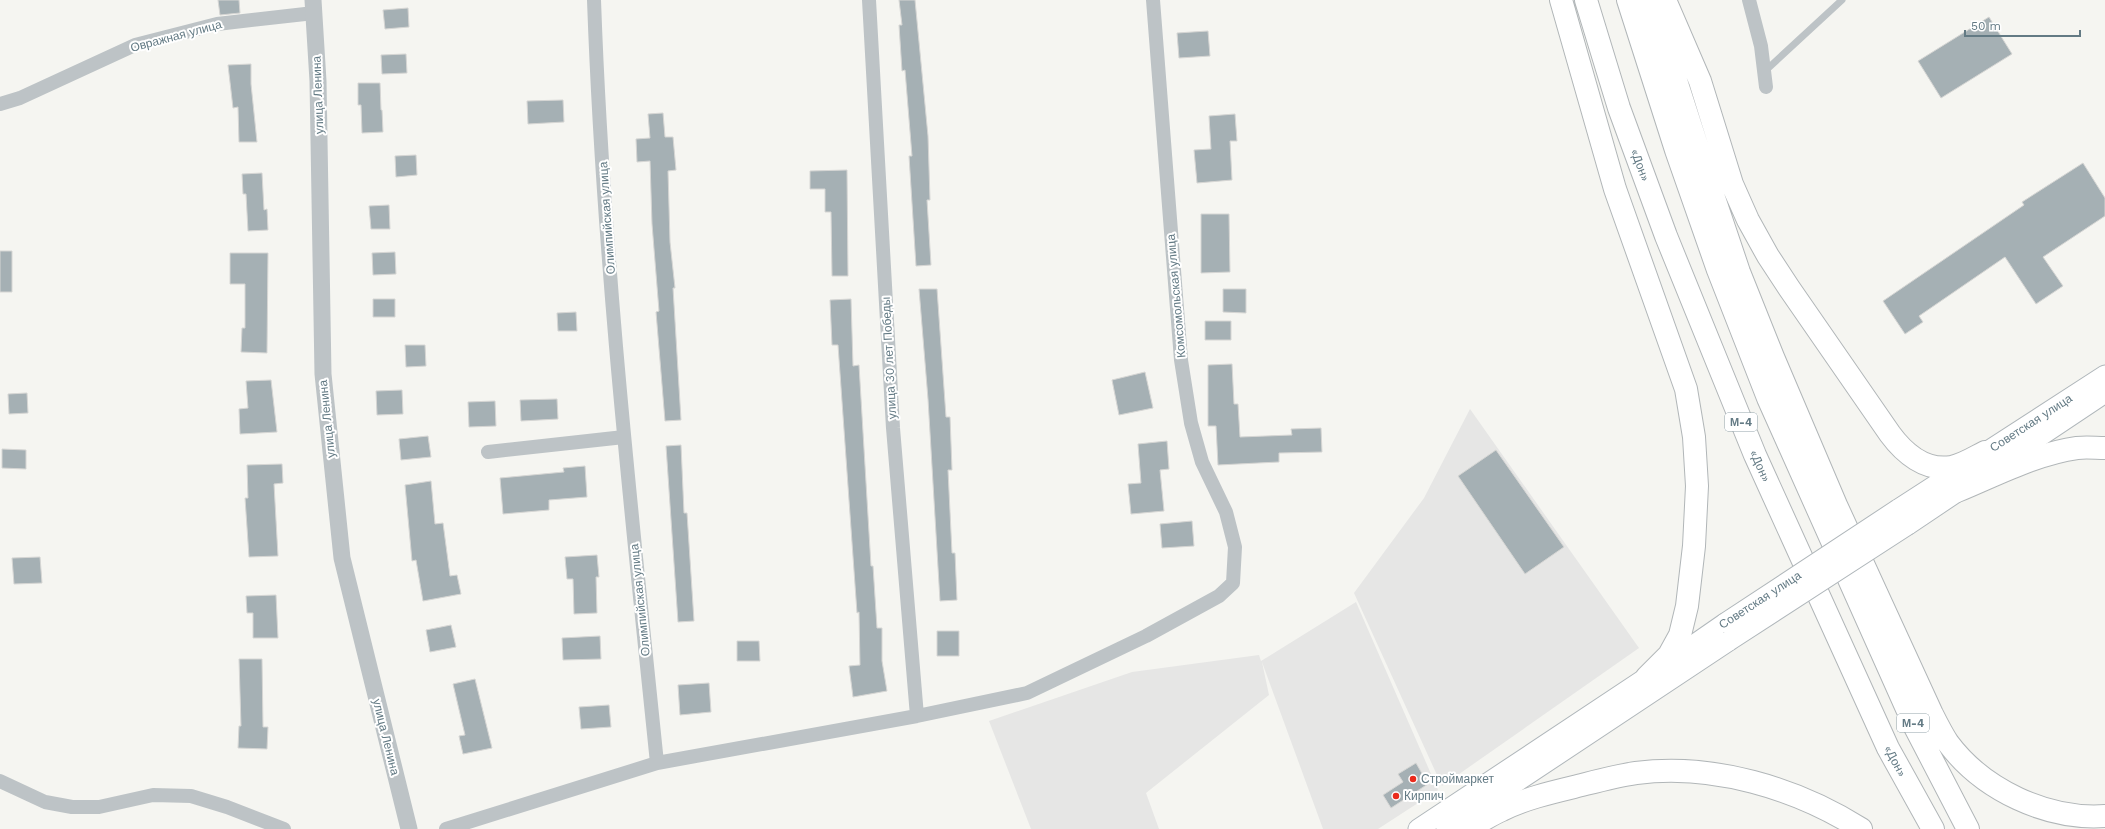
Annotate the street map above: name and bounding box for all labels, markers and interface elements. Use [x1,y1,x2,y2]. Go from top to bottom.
scale bar [1965,12,2080,38]
street label: Овражная улица [129,17,224,55]
text: 50 m [1971,19,2001,33]
street label: улица Ленина [310,55,326,134]
street label: «Дон» [1628,147,1652,183]
street label: Олимпийская улица [596,161,618,275]
street label: Комсомольская улица [1164,233,1188,359]
street label: улица 30 лет Победы [879,296,899,420]
street label: улица Ленина [316,379,338,459]
street label: Советская улица [1987,391,2075,455]
road number: М-4 [1725,413,1757,431]
street label: «Дон» [1747,448,1773,484]
street label: Олимпийская улица [627,543,653,657]
street label: Советская улица [1716,568,1804,632]
street label: улица Ленина [370,697,402,777]
road number: М-4 [1897,714,1929,732]
street label: «Дон» [1881,743,1909,779]
place label: Строймаркет [1421,772,1494,786]
marker: Строймаркет [1408,774,1418,784]
place label: Кирпич [1404,789,1444,803]
marker: Кирпич [1391,791,1401,801]

